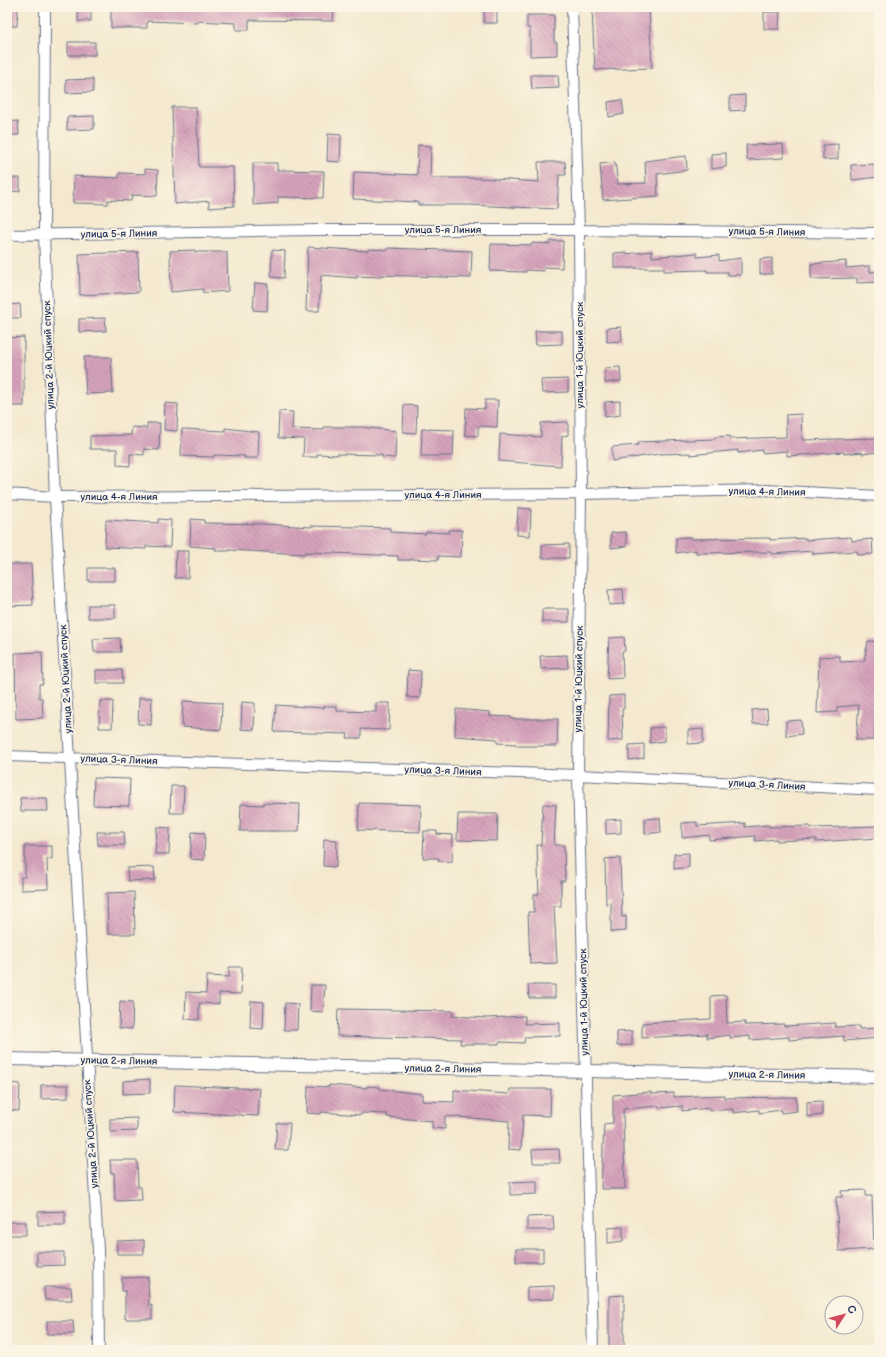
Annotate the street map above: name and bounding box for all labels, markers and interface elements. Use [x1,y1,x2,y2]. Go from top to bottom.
street label: улица 5-я Линия [405,224,482,236]
street label: улица 5-я Линия [729,225,806,239]
street label: улица 5-я Линия [81,227,158,241]
street label: улица 2-й Юцкий спуск [41,300,57,410]
street label: улица 1-й Юцкий спуск [574,301,586,408]
street label: улица 4-я Линия [728,485,806,499]
street label: улица 4-я Линия [404,489,482,501]
street label: улица 4-я Линия [80,491,158,503]
street label: улица 2-й Юцкий спуск [57,624,75,734]
street label: улица 1-й Юцкий спуск [572,625,586,733]
street label: улица 3-я Линия [80,753,158,767]
street label: улица 3-я Линия [404,764,482,778]
street label: улица 3-я Линия [728,777,806,793]
street label: улица 1-й Юцкий спуск [577,948,591,1056]
street label: улица 2-я Линия [80,1054,158,1068]
street label: улица 2-я Линия [404,1062,482,1076]
street label: улица 2-я Линия [728,1068,806,1082]
street label: улица 2-й Юцкий спуск [81,1079,101,1189]
north arrow [824,1295,864,1335]
text: С [844,1302,859,1317]

